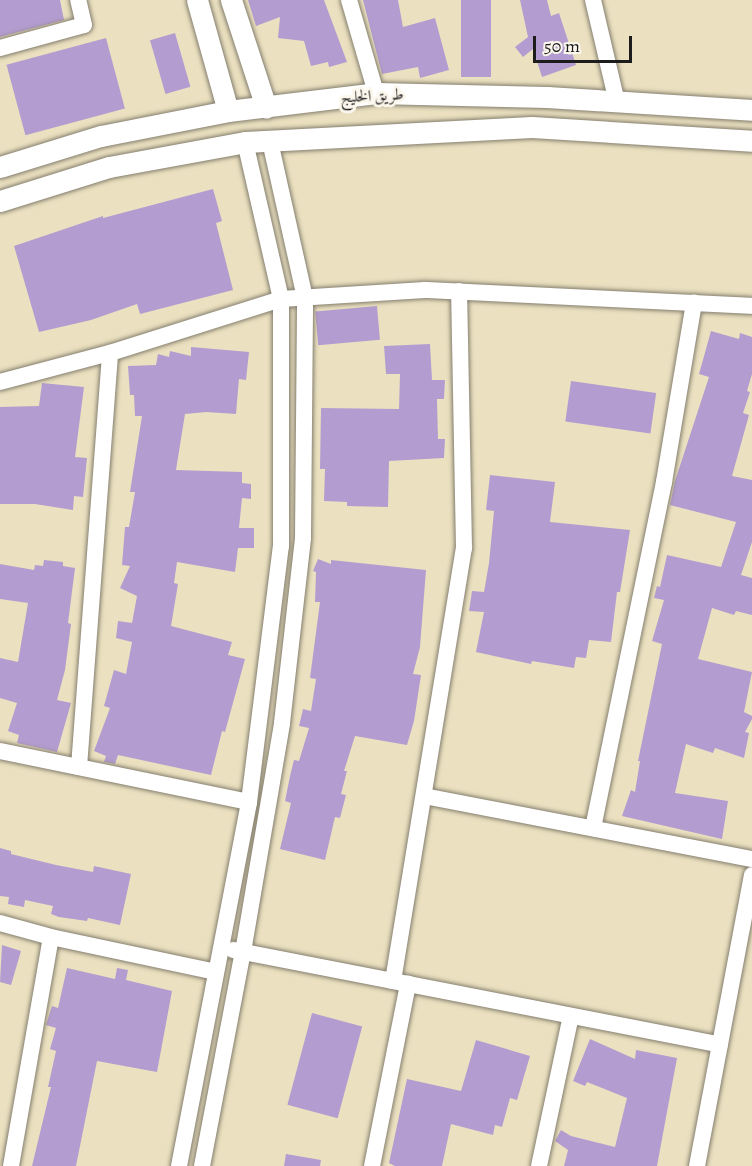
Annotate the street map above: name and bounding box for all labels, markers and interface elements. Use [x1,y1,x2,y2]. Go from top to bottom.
scale bar [536,24,635,62]
text: 50 m [544,34,580,58]
street label: طريق الخليج [340,85,404,107]

